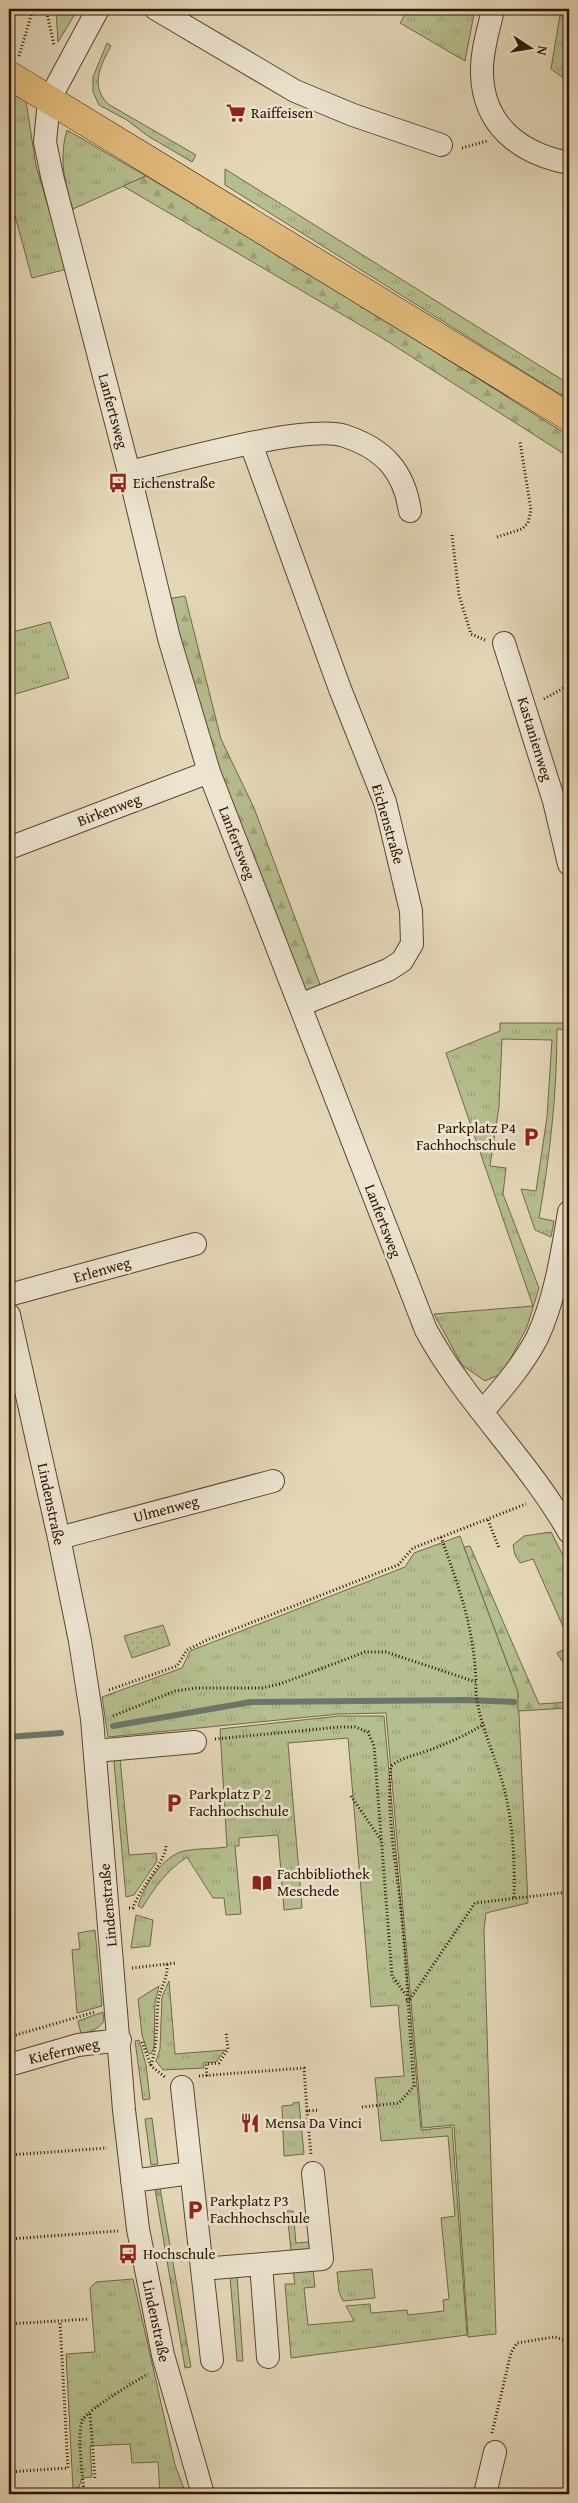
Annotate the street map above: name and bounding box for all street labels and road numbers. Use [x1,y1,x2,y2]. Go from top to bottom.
street label: Lanfertsweg [93,371,134,451]
street label: Kastanienweg [513,694,558,784]
street label: Eichenstraße [367,781,410,866]
street label: Birkenweg [74,788,144,831]
street label: Lanfertsweg [214,803,261,883]
street label: Lanfertsweg [360,1181,407,1261]
street label: Erlenweg [71,1251,133,1288]
street label: Lindenstraße [33,1461,70,1547]
street label: Ulmenweg [131,1490,201,1527]
street label: Lindenstraße [93,1862,122,1948]
street label: Kiefernweg [27,2032,102,2069]
street label: Lindenstraße [138,2278,175,2364]

